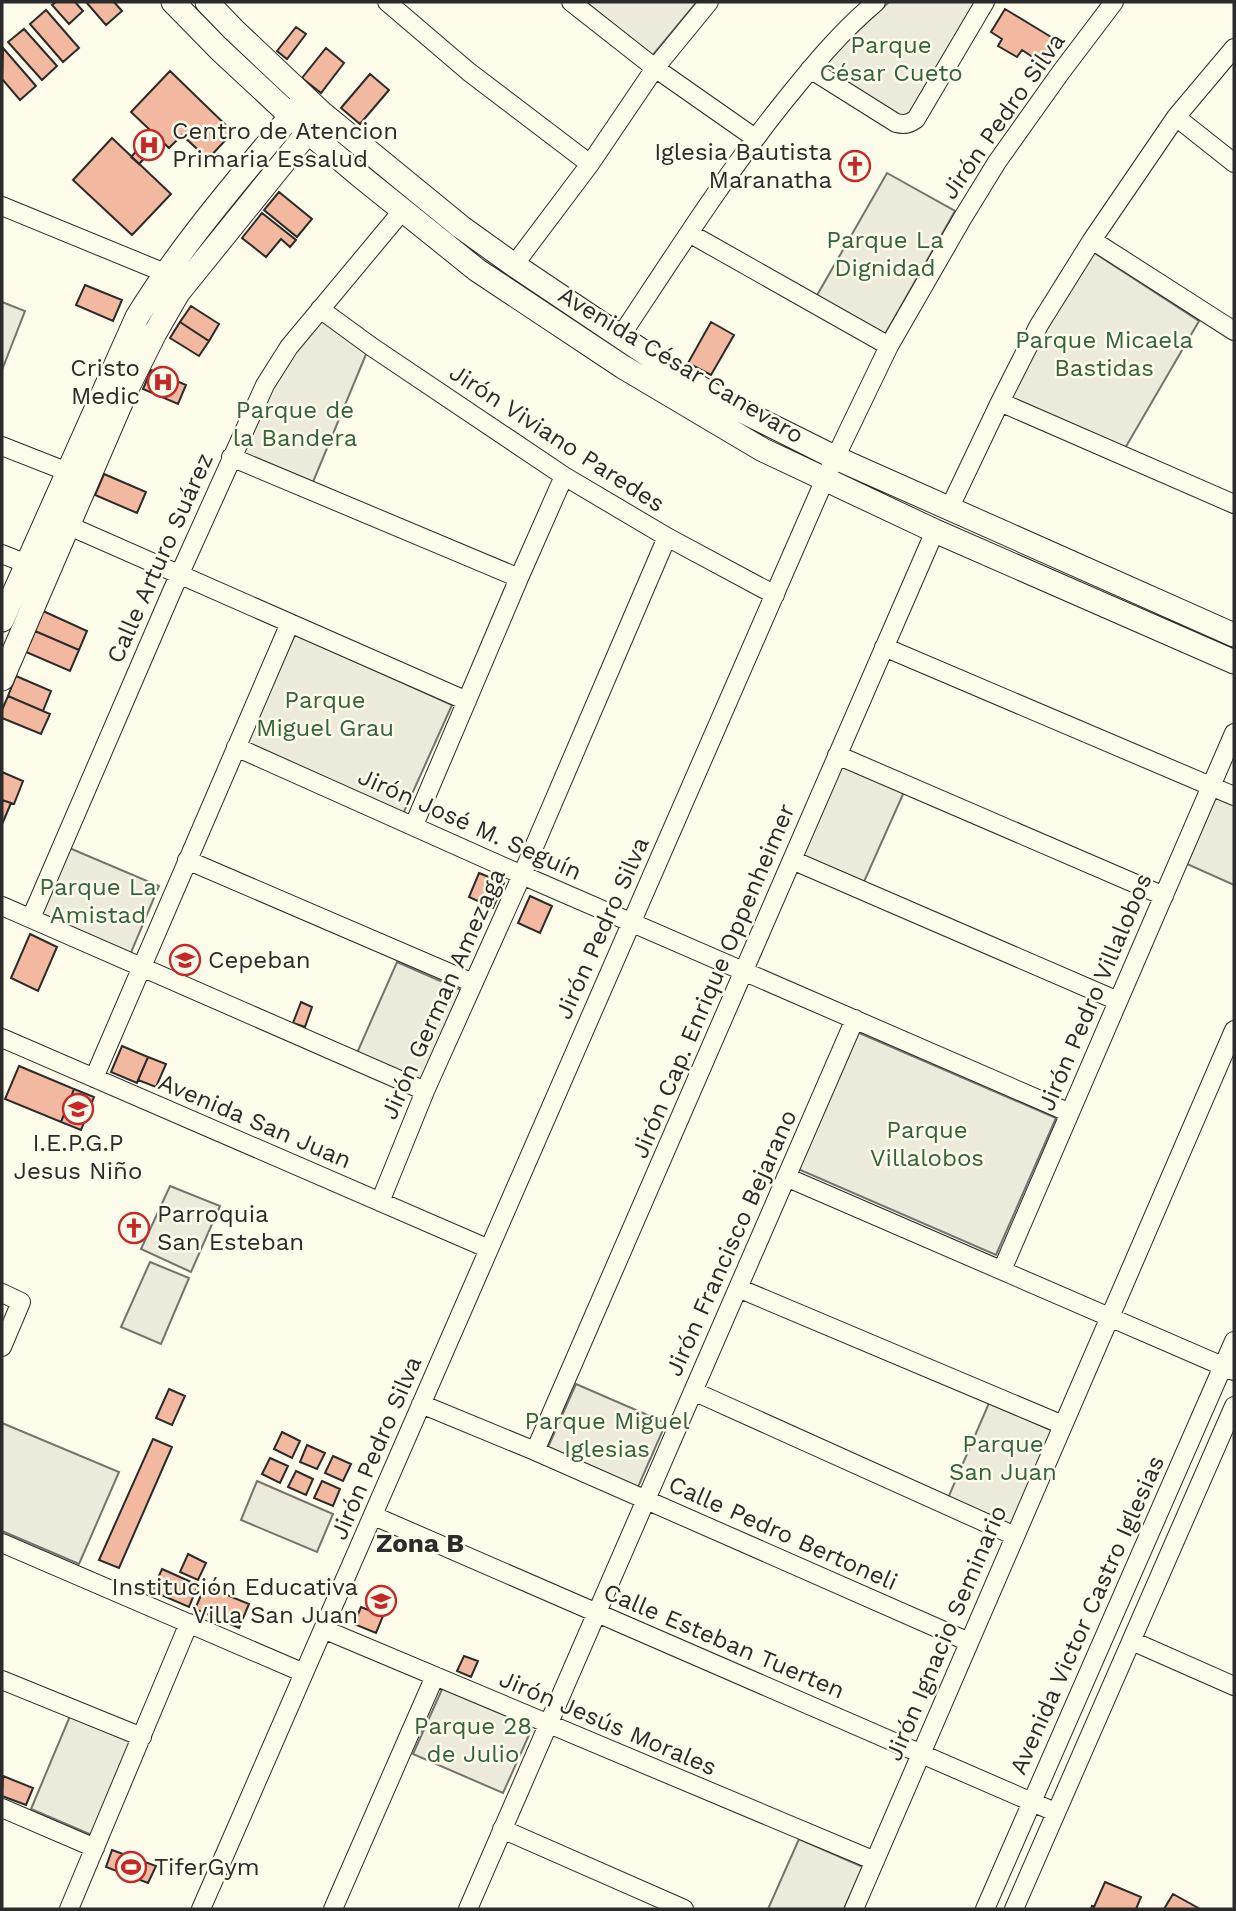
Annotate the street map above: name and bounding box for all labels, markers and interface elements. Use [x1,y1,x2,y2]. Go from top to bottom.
street label: Jirón Pedro Silva [935,28,1071,204]
park label: Parque César Cueto [819,31,963,87]
place label: Centro de Atencion Primaria Essalud [172,117,398,173]
hospital icon: Centro de Atencion Primaria Essalud [132,128,166,162]
place label: Iglesia Bautista Maranatha [654,138,832,194]
church icon: Iglesia Bautista Maranatha [838,149,872,183]
park label: Parque La Dignidad [826,226,944,282]
street label: Avenida César Canevaro [553,281,809,449]
park label: Parque Micaela Bastidas [1015,326,1193,382]
place label: Cristo Medic [70,354,140,410]
street label: Jirón Viviano Paredes [444,358,670,518]
hospital icon: Cristo Medic [146,365,180,399]
park label: Parque de la Bandera [233,396,357,452]
street label: Calle Arturo Suárez [101,448,219,668]
park label: Parque Miguel Grau [256,686,394,742]
street label: Jirón José M. Seguín [354,762,586,886]
street label: Jirón Cap. Enrique Oppenheimer [625,799,801,1162]
street label: Jirón Pedro Silva [549,833,655,1023]
street label: Jirón German Amezaga [375,864,511,1124]
street label: Jirón Pedro Villalobos [1032,869,1158,1115]
park label: Parque La Amistad [39,873,157,929]
school or university icon: Cepeban [168,943,202,977]
place label: Cepeban [208,946,311,974]
street label: Avenida San Juan [154,1068,356,1174]
school or university icon: I.E.P.G.P Jesus Niño [61,1092,95,1126]
street label: Jirón Francisco Bejarano [660,1106,802,1380]
park label: Parque Villalobos [870,1116,984,1172]
place label: I.E.P.G.P Jesus Niño [14,1129,142,1185]
place label: Parroquia San Esteban [157,1200,304,1256]
church icon: Parroquia San Esteban [117,1211,151,1245]
street label: Jirón Pedro Silva [325,1352,427,1544]
park label: Parque Miguel Iglesias [524,1407,690,1463]
park label: Parque San Juan [949,1430,1057,1486]
street label: Avenida Victor Castro Iglesias [1004,1451,1170,1779]
street label: Calle Pedro Bertoneli [664,1470,902,1596]
street label: Jirón Ignacio Seminario [879,1501,1013,1765]
district label: Zona B [376,1528,464,1558]
place label: Institución Educativa Villa San Juan [111,1573,358,1629]
street label: Calle Esteban Tuerten [599,1577,849,1705]
school or university icon: Institución Educativa Villa San Juan [364,1584,398,1618]
street label: Jirón Jesús Morales [495,1665,721,1781]
park label: Parque 28 de Julio [414,1712,532,1768]
sports icon: TiferGym [114,1850,148,1884]
place label: TiferGym [154,1853,260,1881]

